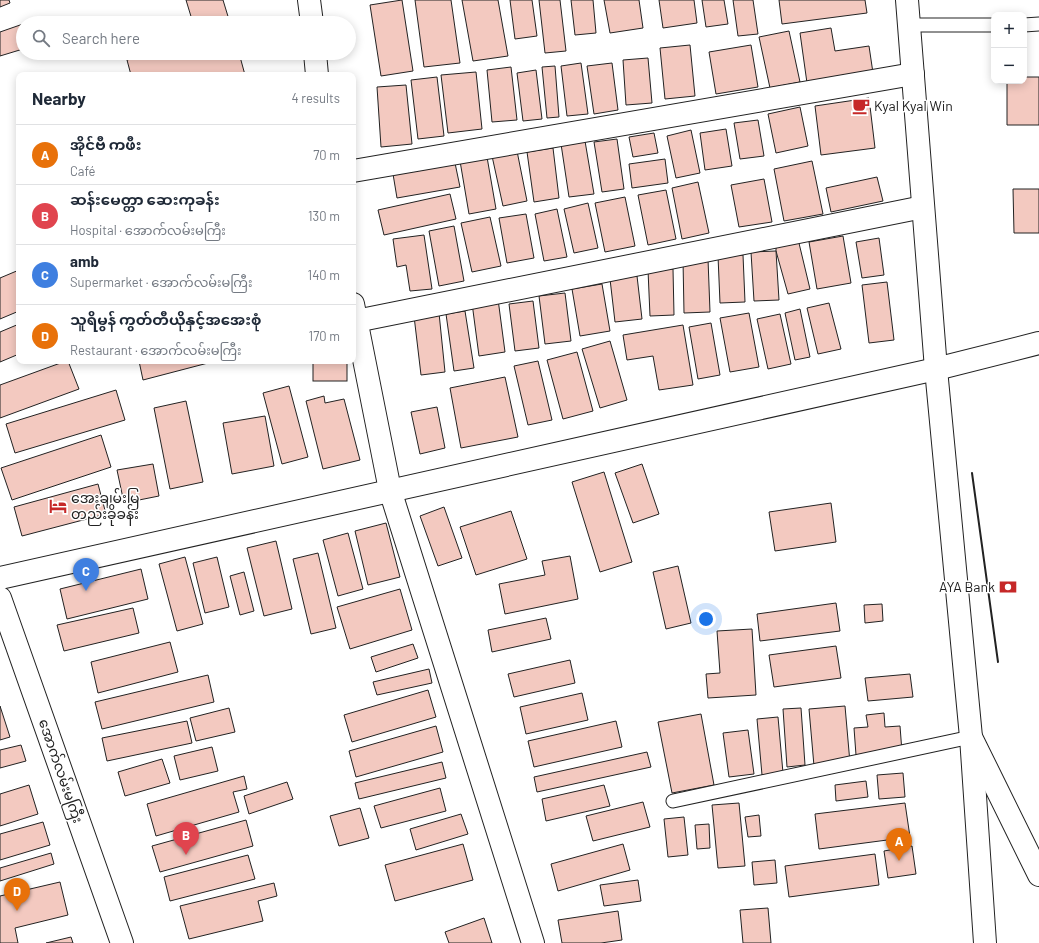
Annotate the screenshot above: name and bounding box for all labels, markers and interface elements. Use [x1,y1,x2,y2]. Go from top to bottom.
map controls [991,12,1027,84]
button: + [991,12,1027,48]
search box [16,16,356,60]
icon: search [30,27,52,49]
text: Search here [62,29,140,47]
button: − [991,48,1027,84]
text: Nearby [32,88,86,108]
text: 4 results [292,90,340,106]
cafe icon: Kyal Kyal Win [851,96,871,116]
place label: Kyal Kyal Win [874,97,953,114]
text: အိုင်ဗီ ကဖီး [70,135,142,153]
text: A [41,147,49,163]
text: 70 m [313,147,340,163]
text: Café [70,163,95,179]
text: ဆန်းမေတ္တာ ဆေးကုခန်း [70,190,220,208]
text: B [41,208,49,224]
text: 130 m [308,208,340,224]
text: Hospital · အောက်လမ်းမကြီး [70,222,226,238]
text: amb [70,252,99,270]
text: C [41,267,49,283]
text: 140 m [308,267,340,283]
text: Supermarket · အောက်လမ်းမကြီး [70,274,252,290]
text: သူရိမွန် ကွတ်တီယိုနှင့်အအေးစုံ [70,310,262,328]
text: D [41,328,49,344]
text: 170 m [309,328,340,344]
text: Restaurant · အောက်လမ်းမကြီး [70,342,242,358]
place label: အေးချမ်းမြ တည်းခိုခန်း [71,488,140,526]
hotel icon: အေးချမ်းမြ တည်းခိုခန်း [48,496,68,516]
pin: C [73,558,99,591]
bank icon: AYA Bank [998,577,1018,597]
place label: AYA Bank [939,578,995,595]
your location [696,609,716,629]
street label: အောက်လမ်းမကြီး [32,716,88,826]
pin: B [173,822,199,855]
pin: A [886,828,912,861]
pin: D [4,878,30,911]

